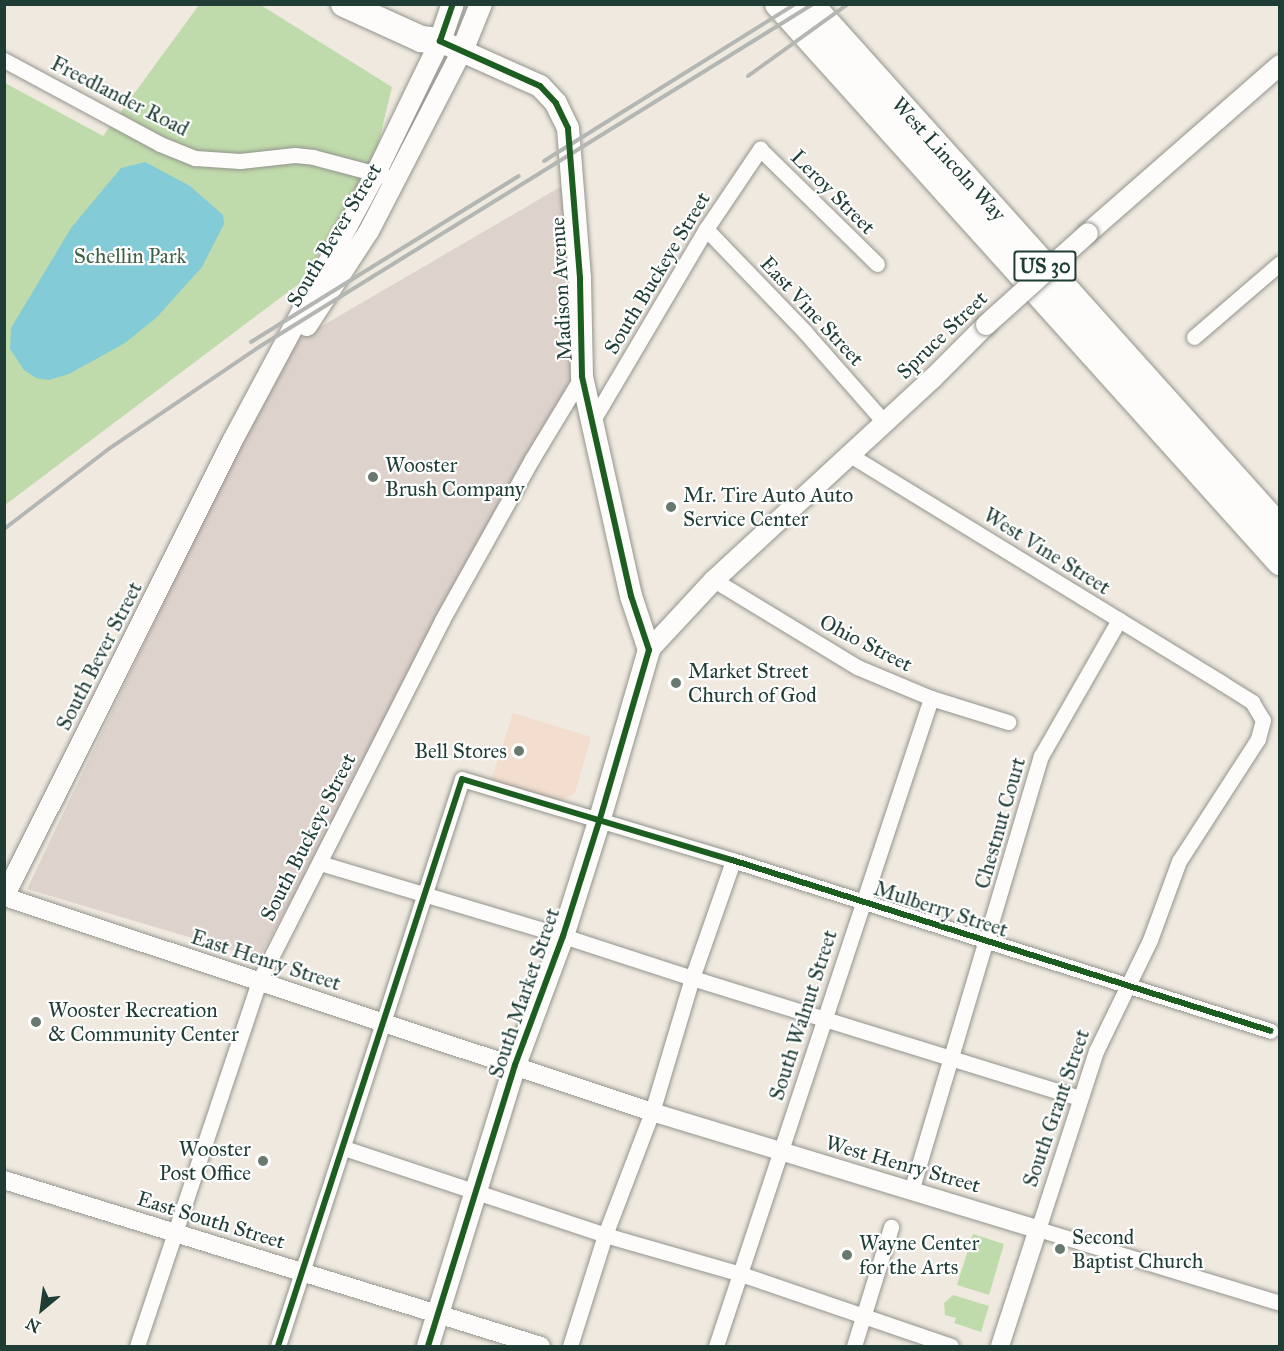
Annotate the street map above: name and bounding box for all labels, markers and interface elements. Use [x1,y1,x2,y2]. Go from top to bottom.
street label: Freedlander Road [47,50,193,142]
street label: West Lincoln Way [887,92,1011,226]
street label: Leroy Street [786,145,880,239]
street label: South Bever Street [281,159,387,311]
street label: South Buckeye Street [599,187,715,359]
street label: Madison Avenue [545,216,577,362]
park label: Schellin Park [74,243,186,269]
road number: US 30 [1012,249,1078,283]
street label: East Vine Street [755,251,869,371]
street label: Spruce Street [892,286,992,384]
place label: Wooster Brush Company [385,452,525,502]
marker: Wooster Brush Company [366,470,380,484]
place label: Mr. Tire Auto Auto Service Center [683,482,853,532]
marker: Mr. Tire Auto Auto Service Center [664,500,678,514]
street label: West Vine Street [979,502,1115,600]
street label: South Bever Street [51,578,147,734]
street label: Ohio Street [815,609,917,677]
place label: Market Street Church of God [688,658,817,708]
marker: Market Street Church of God [669,676,683,690]
place label: Bell Stores [414,738,507,764]
marker: Bell Stores [512,744,526,758]
street label: South Buckeye Street [255,749,361,925]
street label: Chestnut Court [969,754,1031,892]
street label: Mulberry Street [871,875,1011,943]
street label: South Market Street [483,905,565,1081]
street label: East Henry Street [188,924,344,996]
street label: South Walnut Street [764,927,842,1103]
place label: Wooster Recreation & Community Center [48,997,239,1047]
marker: Wooster Recreation & Community Center [29,1015,43,1029]
street label: South Grant Street [1017,1026,1095,1190]
street label: West Henry Street [823,1130,983,1198]
place label: Wooster Post Office [159,1136,251,1186]
marker: Wooster Post Office [256,1154,270,1168]
street label: East South Street [134,1186,288,1254]
place label: Second Baptist Church [1072,1224,1203,1274]
place label: Wayne Center for the Arts [859,1230,979,1280]
marker: Second Baptist Church [1053,1242,1067,1256]
marker: Wayne Center for the Arts [840,1248,854,1262]
north arrow [12,1279,72,1339]
text: N [22,1314,44,1337]

